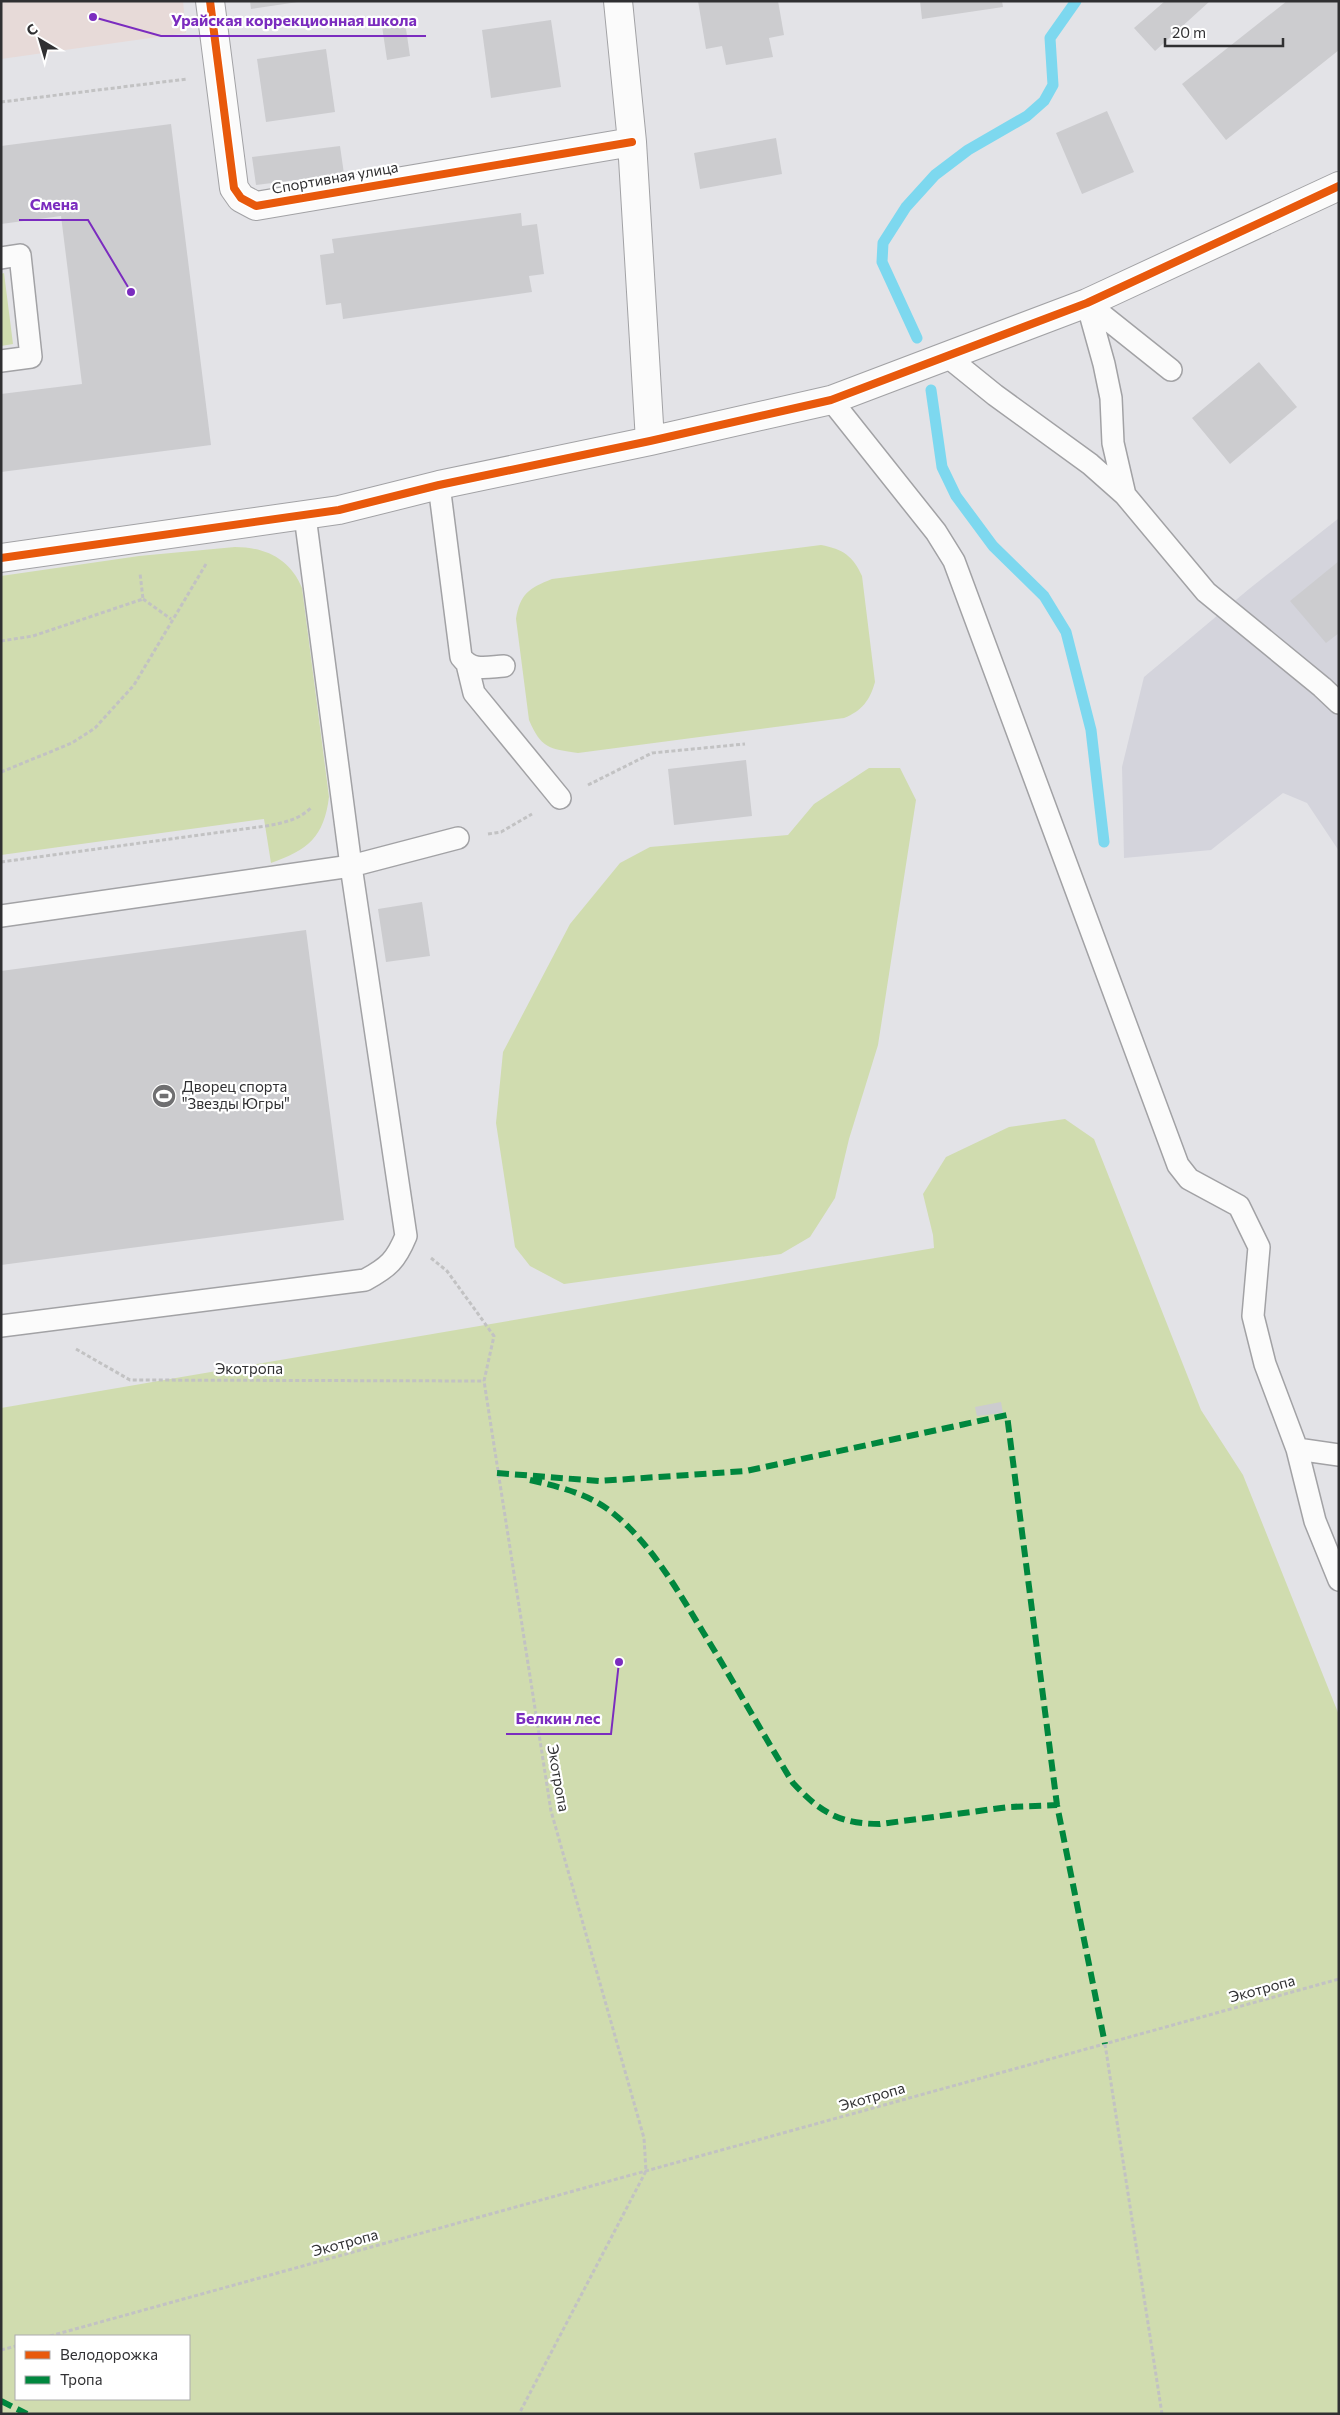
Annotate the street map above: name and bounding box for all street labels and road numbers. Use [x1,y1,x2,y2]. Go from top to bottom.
street label: Спортивная улица [270,157,400,197]
street label: Экотропа [215,1359,283,1377]
street label: Экотропа [544,1743,574,1813]
street label: Экотропа [1227,1971,1297,2006]
street label: Экотропа [837,2078,907,2114]
street label: Экотропа [310,2225,380,2260]

